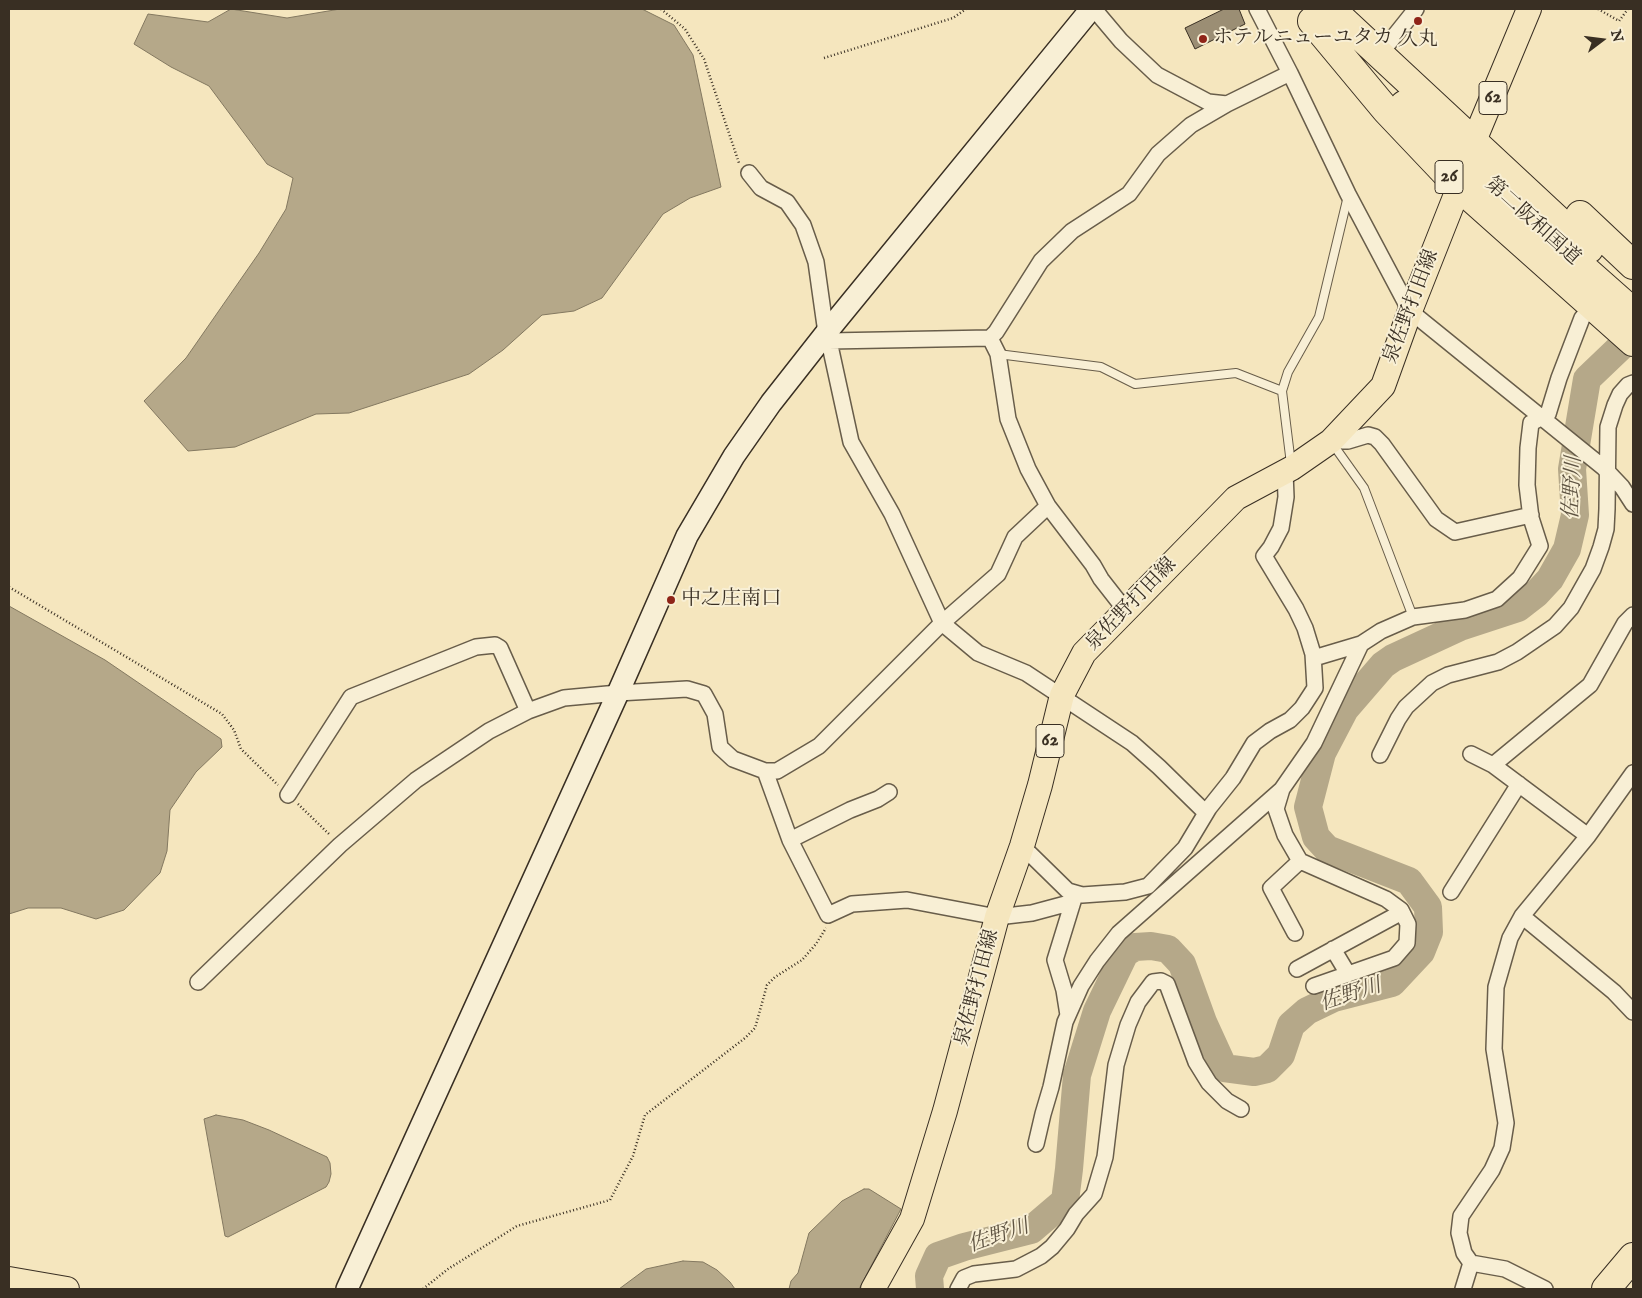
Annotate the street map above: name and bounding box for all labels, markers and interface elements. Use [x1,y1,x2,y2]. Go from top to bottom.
marker: 久丸 [1412,15,1424,27]
north arrow [1577,15,1627,65]
place label: ホテルニューユタカ [1213,27,1393,51]
text: N [1606,28,1627,44]
place label: 久丸 [1398,29,1438,53]
marker: ホテルニューユタカ [1197,33,1209,45]
road number: 62 [1479,82,1507,115]
road number: 26 [1435,160,1463,193]
street label: 第二阪和国道 [1479,173,1585,271]
street label: 泉佐野打田線 [1379,247,1445,367]
water label: 佐野川 [1560,456,1588,520]
street label: 泉佐野打田線 [1082,554,1182,656]
place label: 中之庄南口 [681,588,781,612]
marker: 中之庄南口 [665,594,677,606]
road number: 62 [1036,724,1064,758]
street label: 泉佐野打田線 [951,927,1005,1049]
water label: 佐野川 [1317,974,1385,1018]
water label: 佐野川 [965,1215,1033,1259]

